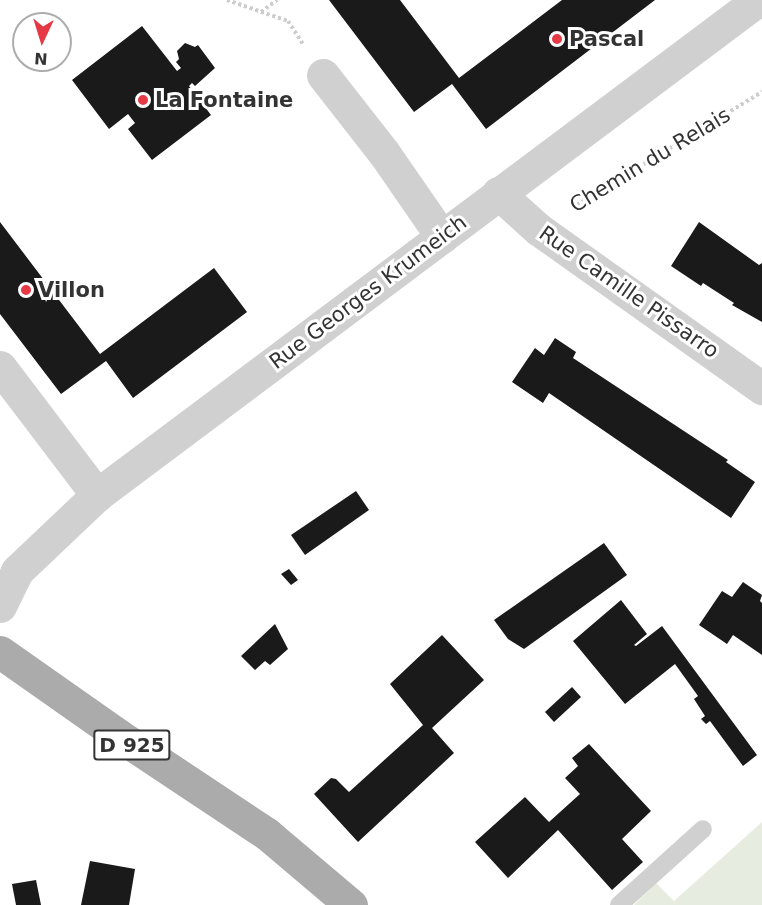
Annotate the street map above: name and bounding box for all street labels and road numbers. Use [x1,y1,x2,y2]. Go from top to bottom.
street label: Chemin du Relais [565,102,735,218]
street label: Rue Georges Krumeich [264,210,472,374]
street label: Rue Camille Pissarro [534,220,724,364]
road number: D 925 [93,728,171,762]

